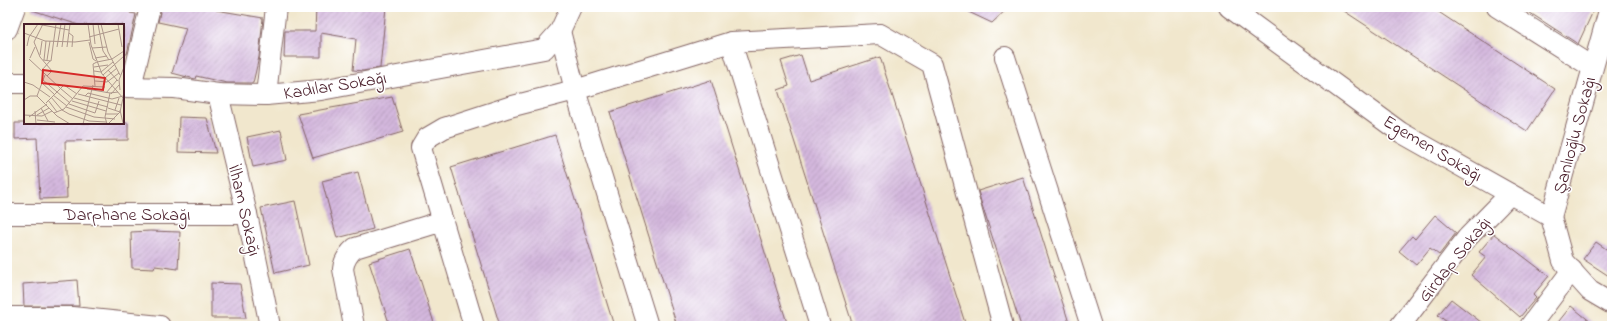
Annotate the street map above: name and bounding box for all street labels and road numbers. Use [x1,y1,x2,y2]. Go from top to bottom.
street label: Kadılar Sokağı [282,66,389,109]
street label: Şanlıoğlu Sokağı [1548,74,1605,197]
street label: Egemen Sokağı [1377,110,1487,191]
street label: İlham Sokağı [219,162,266,259]
street label: Darphane Sokağı [63,203,190,230]
street label: Girdap Sokağı [1413,212,1499,309]

